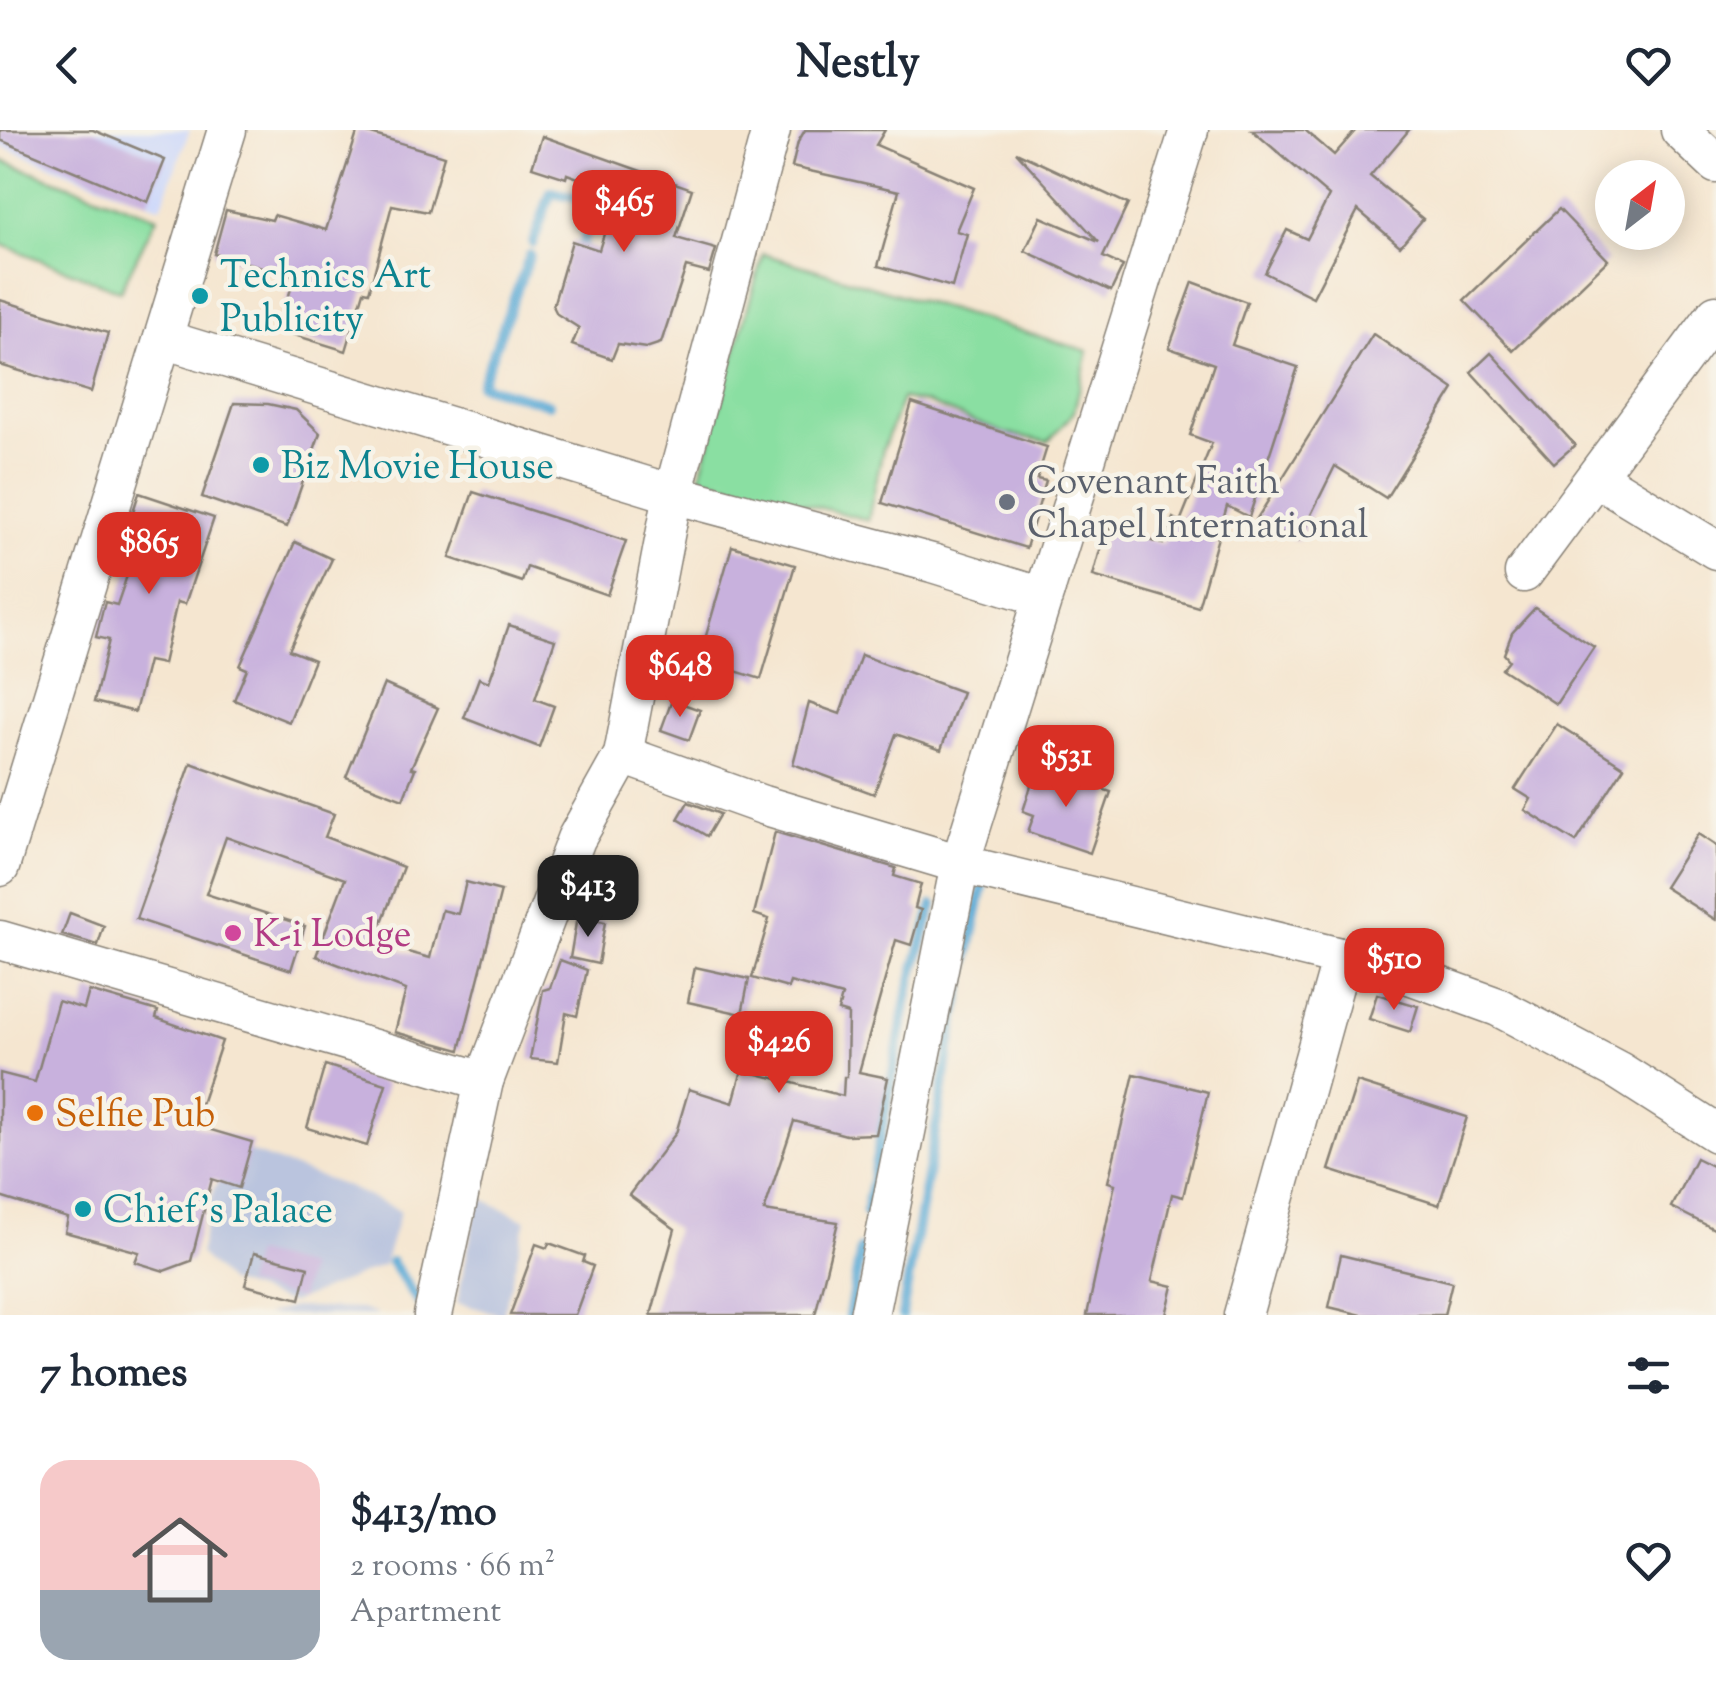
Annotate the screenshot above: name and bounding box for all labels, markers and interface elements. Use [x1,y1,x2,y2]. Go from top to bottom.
text: Nestly [796,33,920,98]
icon: back [40,38,95,93]
icon: heart [1621,38,1676,93]
north arrow [1595,160,1685,250]
map controls [1595,160,1685,250]
pin: $465 [565,170,683,255]
text: $465 [594,179,654,225]
place label: Technics Art Publicity [220,251,431,349]
marker: Technics Art Publicity [189,285,211,307]
place label: Biz Movie House [281,442,554,496]
marker: Biz Movie House [250,454,272,476]
place label: Covenant Faith Chapel International [1027,457,1368,555]
marker: Covenant Faith Chapel International [996,491,1018,513]
pin: $865 [90,512,208,597]
text: $865 [119,521,179,567]
pin: $648 [621,635,739,720]
text: $648 [648,644,712,690]
pin: $531 [1007,725,1125,810]
text: $531 [1040,734,1092,780]
pin: $413 [529,855,647,940]
text: $413 [560,864,617,910]
place label: K-i Lodge [253,910,412,964]
marker: K-i Lodge [222,922,244,944]
pin: $510 [1335,928,1453,1013]
text: $510 [1366,937,1422,983]
pin: $426 [720,1011,838,1096]
text: $426 [747,1020,811,1066]
place label: Selfie Pub [55,1090,215,1144]
marker: Selfie Pub [24,1102,46,1124]
place label: Chief's Palace [103,1186,333,1240]
marker: Chief's Palace [72,1198,94,1220]
text: 7 homes [40,1345,188,1405]
icon: filters [1621,1348,1676,1403]
text: $413/mo [350,1484,497,1544]
icon: home [120,1500,240,1620]
icon: heart [1621,1533,1676,1588]
text: 2 rooms · 66 m² [350,1544,555,1590]
text: Apartment [350,1590,501,1636]

